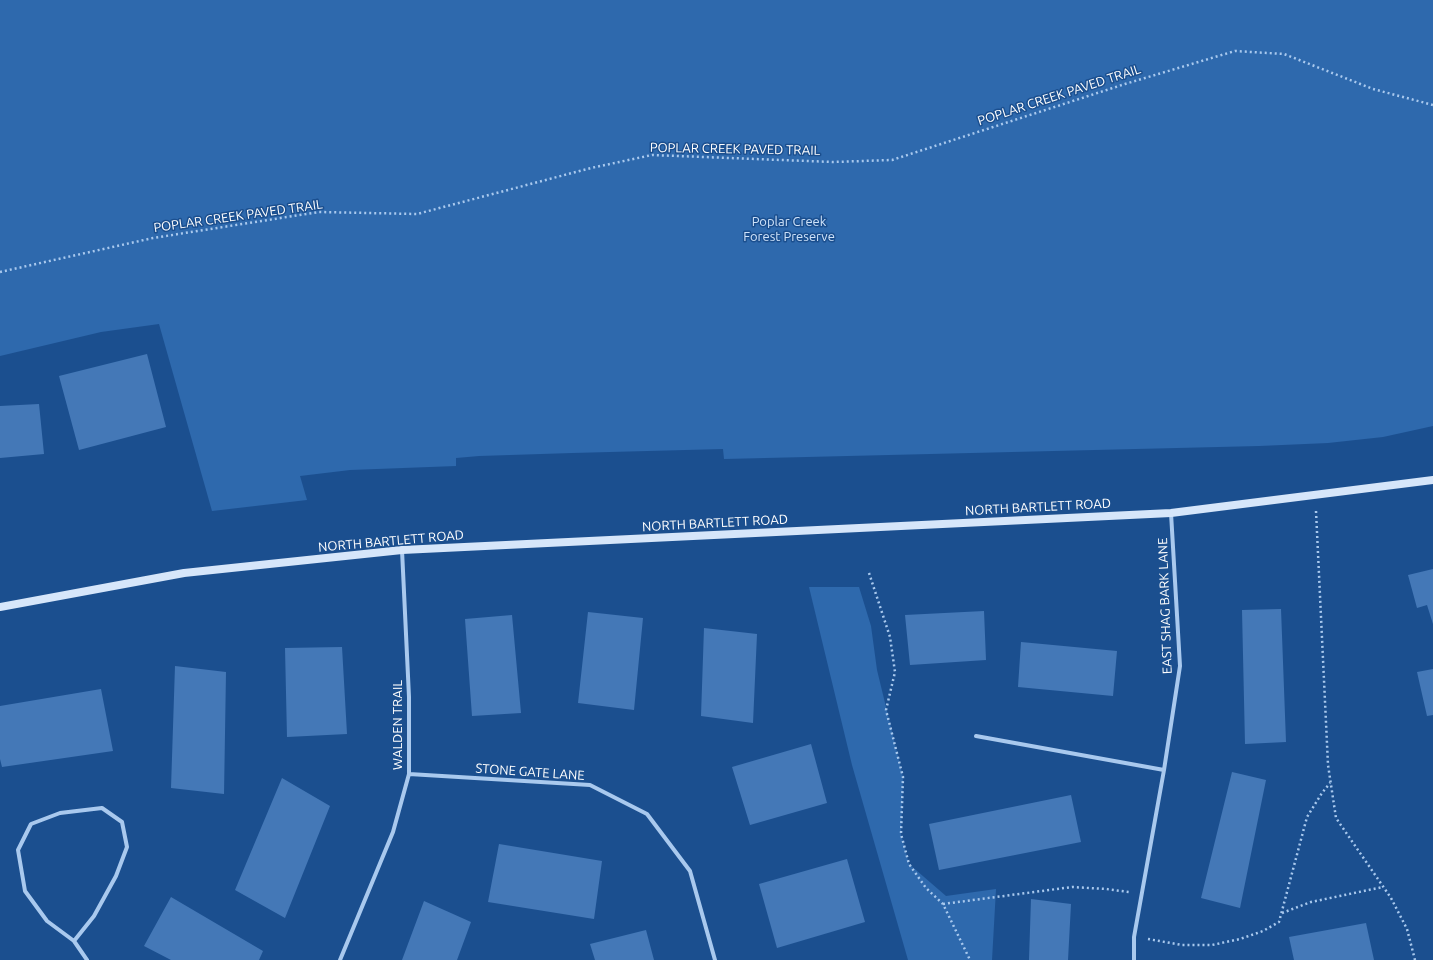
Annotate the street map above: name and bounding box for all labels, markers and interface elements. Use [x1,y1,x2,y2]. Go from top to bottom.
street label: POPLAR CREEK PAVED TRAIL [976,61,1142,129]
street label: POPLAR CREEK PAVED TRAIL [650,140,820,158]
street label: POPLAR CREEK PAVED TRAIL [152,196,324,236]
park label: Poplar Creek Forest Preserve [743,214,835,245]
street label: NORTH BARTLETT ROAD [965,495,1111,519]
street label: NORTH BARTLETT ROAD [642,511,788,535]
street label: NORTH BARTLETT ROAD [318,527,464,555]
street label: EAST SHAG BARK LANE [1155,537,1175,675]
street label: WALDEN TRAIL [390,680,406,770]
street label: STONE GATE LANE [475,760,585,784]

